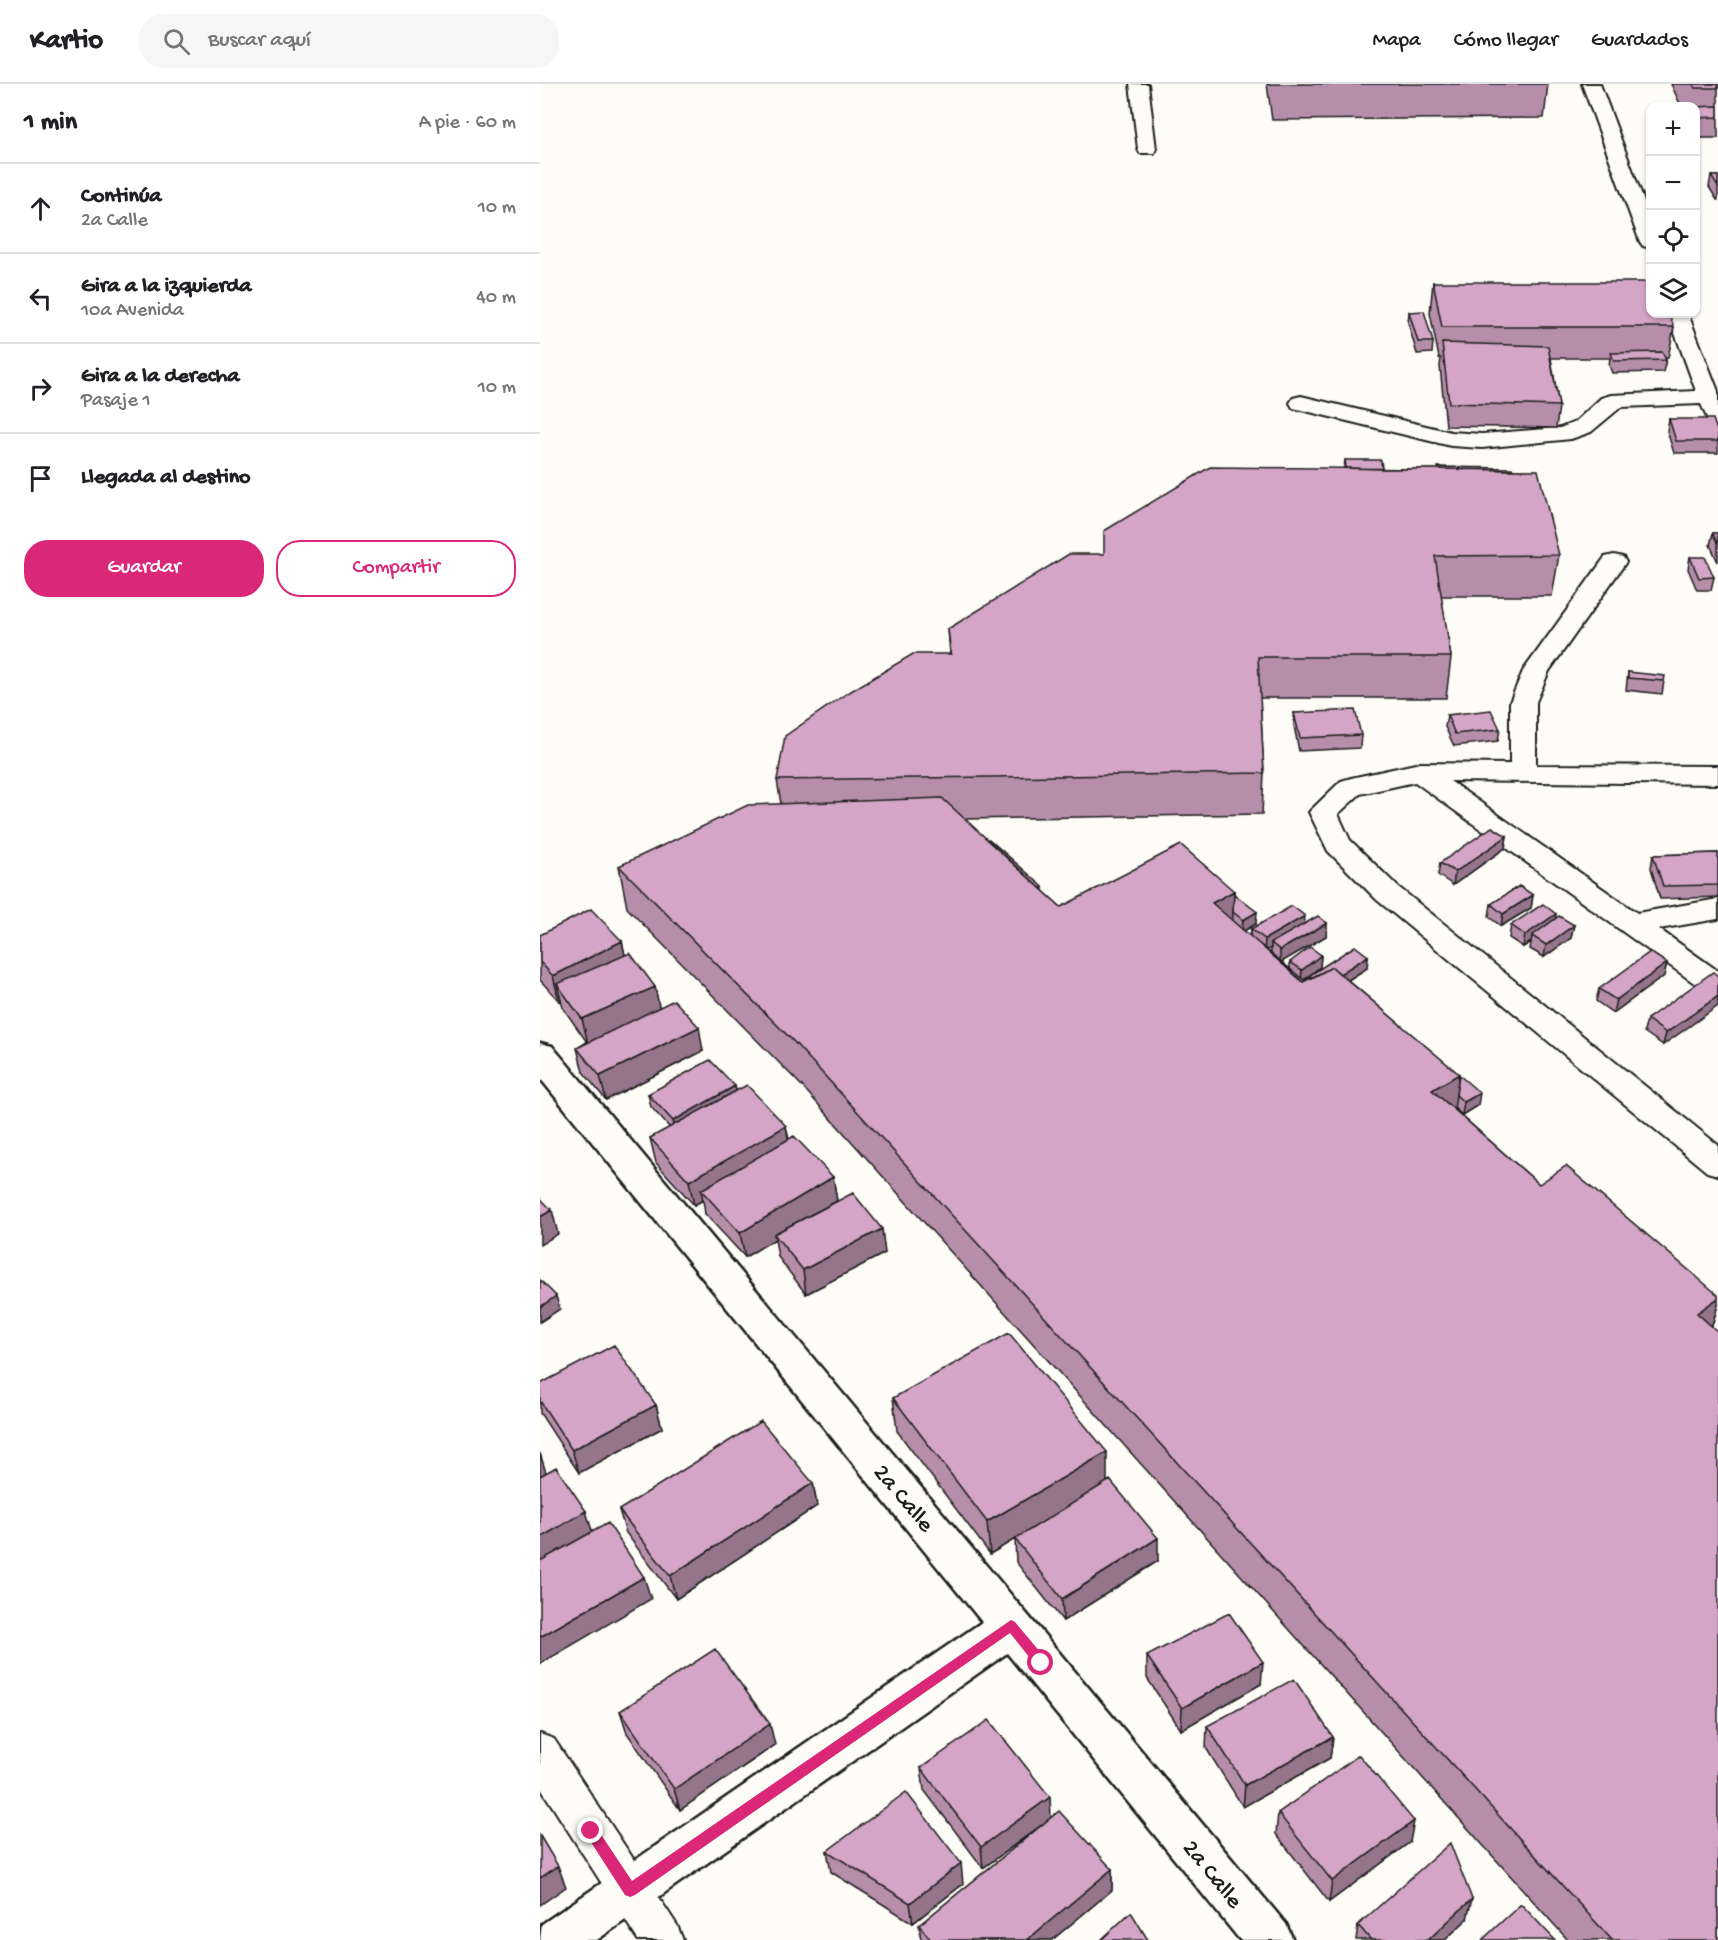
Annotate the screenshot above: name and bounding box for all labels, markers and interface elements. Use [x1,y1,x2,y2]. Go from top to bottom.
search box [139,14,559,68]
text: Kartio [30,25,103,58]
icon: search [160,25,193,58]
text: Buscar aquí [208,28,311,54]
text: Mapa [1372,29,1421,54]
text: Cómo llegar [1454,29,1558,54]
text: Guardados [1591,29,1688,54]
map controls [1646,102,1700,318]
button: + [1646,102,1700,156]
text: 1 min [24,108,77,139]
text: A pie · 60 m [419,112,516,135]
button: − [1646,156,1700,210]
text: Continúa [81,184,162,210]
icon: ahead [24,192,57,225]
text: 10 m [478,197,516,220]
text: 2a Calle [81,210,148,233]
button: locate [1646,210,1700,264]
button: layers [1646,264,1700,318]
text: Gira a la izquierda [81,274,252,300]
icon: left [24,282,57,315]
text: 40 m [476,287,516,310]
text: 10a Avenida [81,300,184,323]
text: Gira a la derecha [81,364,239,390]
icon: right [24,372,57,405]
text: 10 m [478,377,516,400]
text: Pasaje 1 [81,390,151,413]
icon: arrive [24,462,57,495]
text: Llegada al destino [81,465,251,491]
button: Guardar [24,540,264,597]
button: Compartir [276,540,516,597]
street label: 2a Calle [865,1459,940,1540]
route start [1027,1649,1053,1675]
route end [577,1817,603,1843]
street label: 2a Calle [1175,1835,1248,1916]

